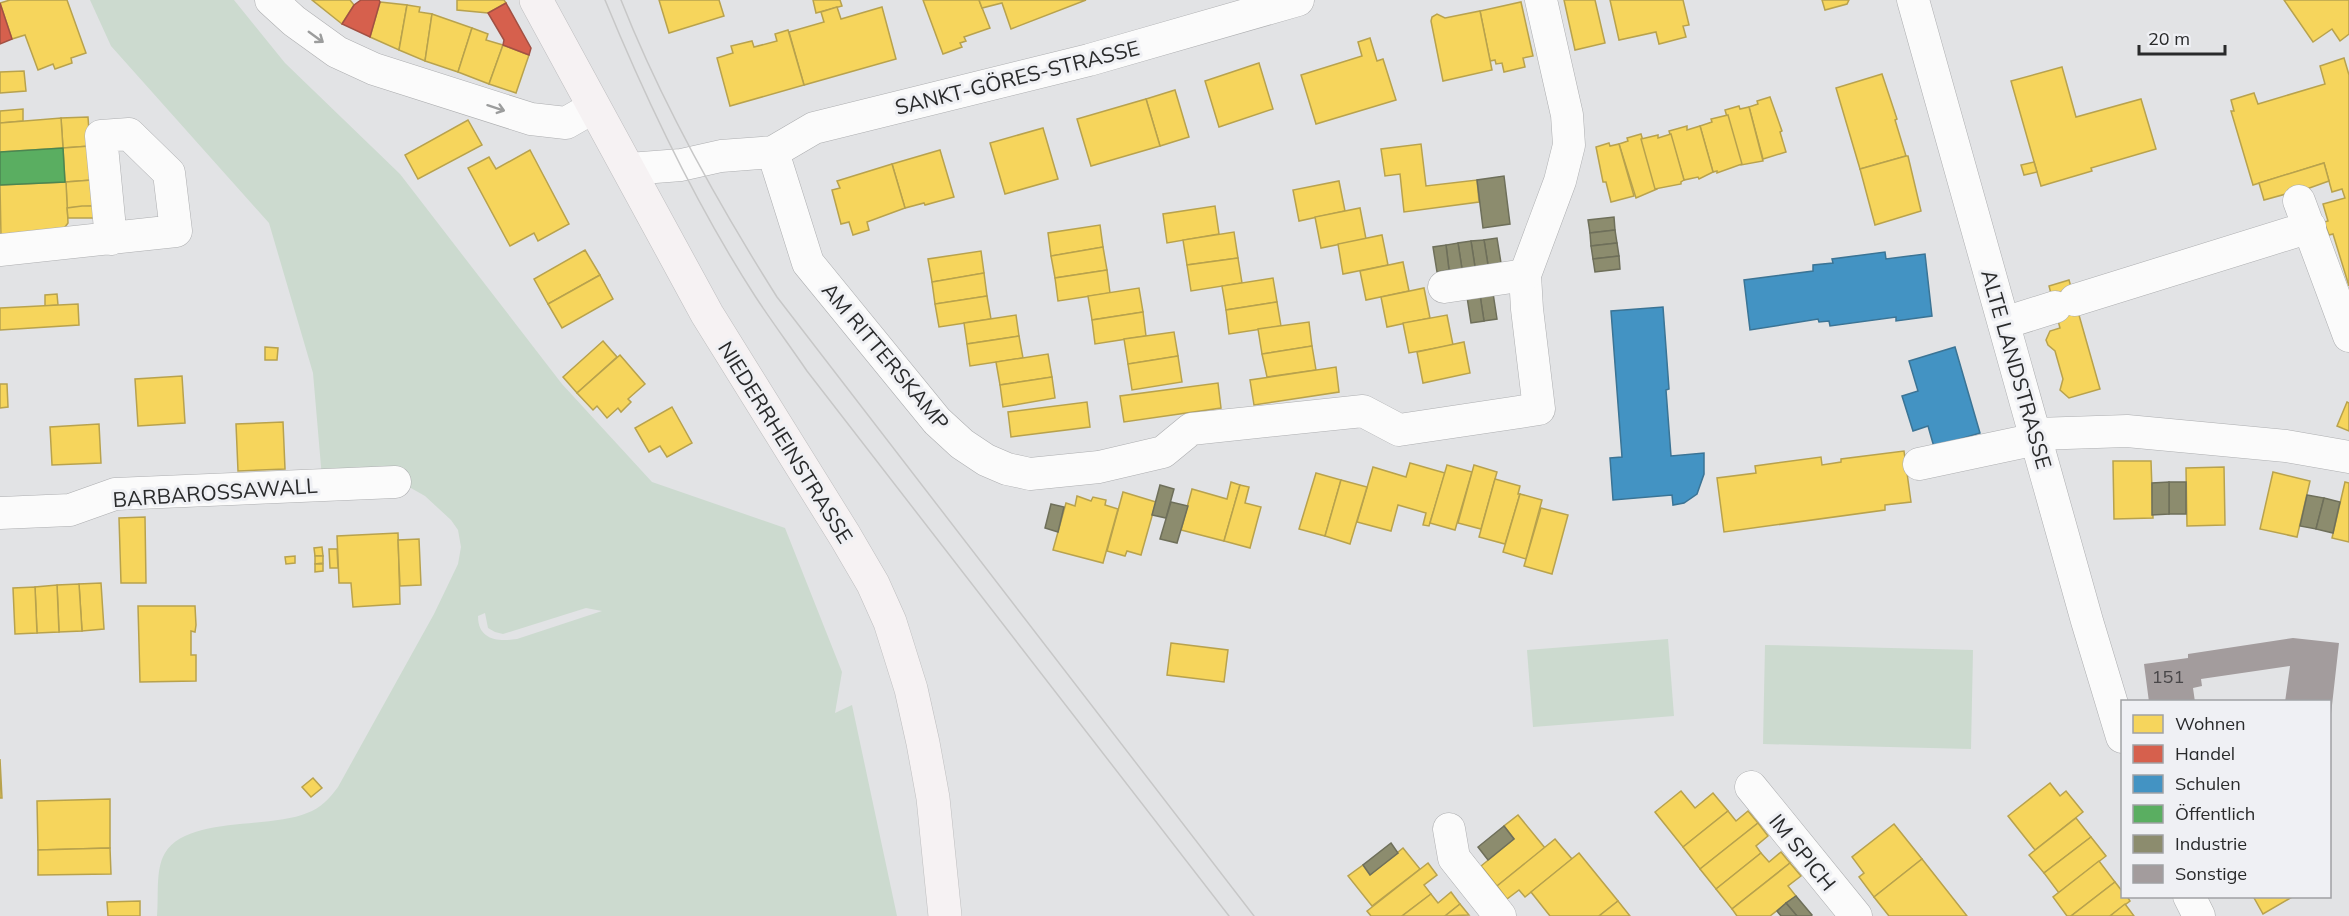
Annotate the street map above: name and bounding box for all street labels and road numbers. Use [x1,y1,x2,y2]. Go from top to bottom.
street label: SANKT-GÖRES-STRASSE [892,34,1142,120]
street label: ALTE LANDSTRASSE [1976,266,2058,472]
street label: AM RITTERSKAMP [817,277,955,435]
street label: NIEDERRHEINSTRASSE [713,336,859,548]
street label: BARBAROSSAWALL [112,472,319,512]
street label: IM SPICH [1764,808,1842,896]

